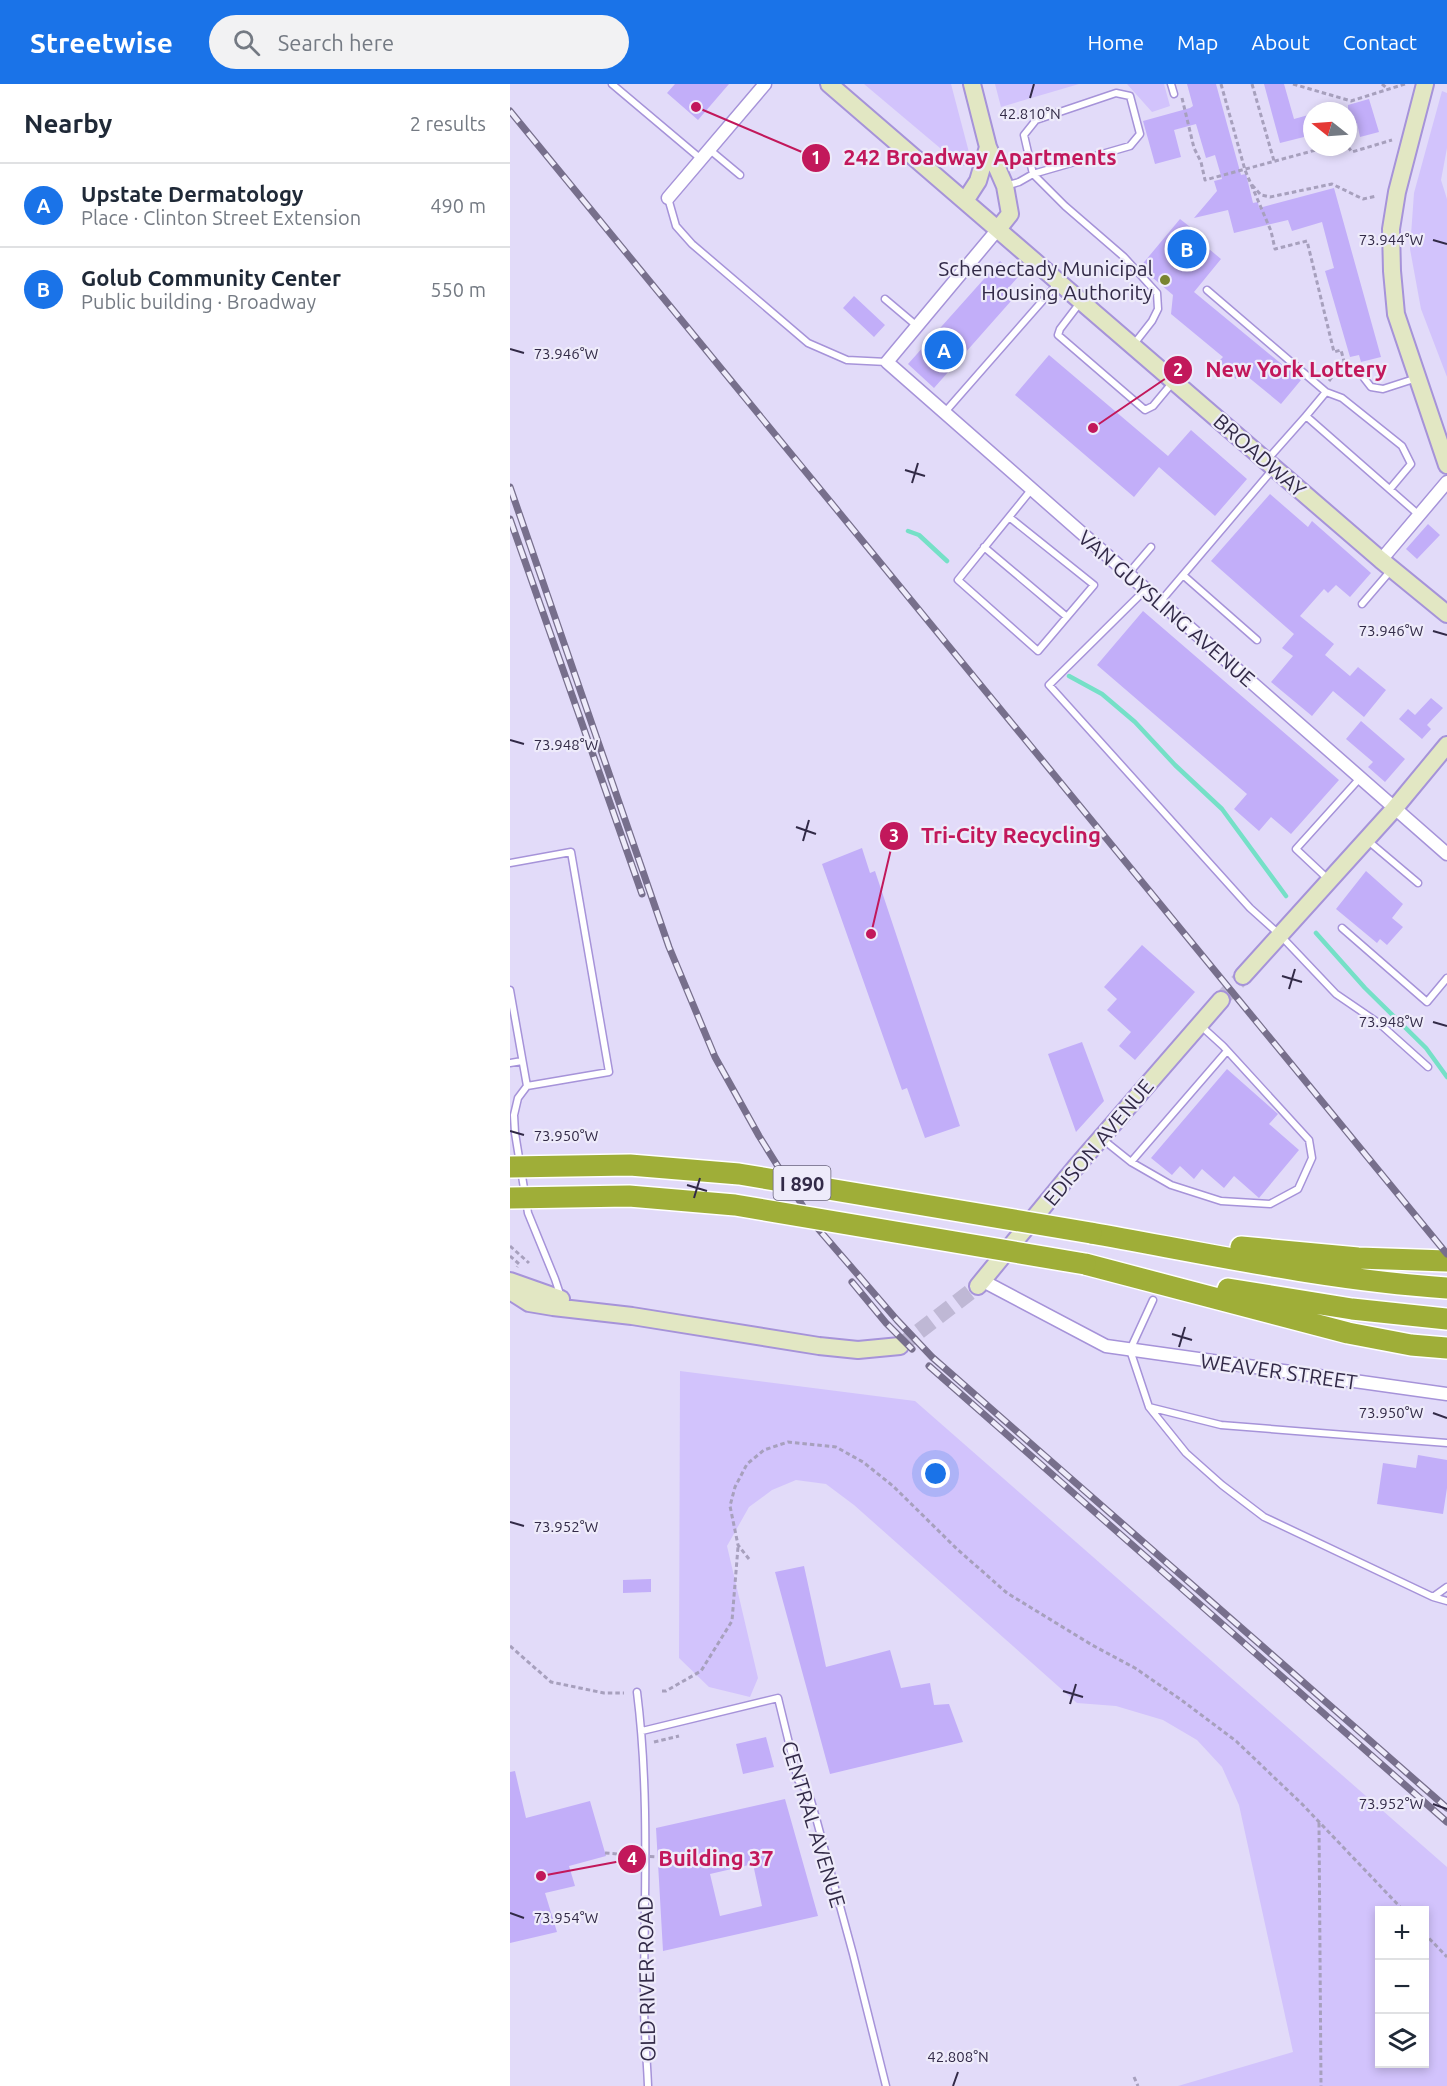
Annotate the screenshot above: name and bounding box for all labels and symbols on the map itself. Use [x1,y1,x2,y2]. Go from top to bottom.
north arrow [1303,102,1357,156]
text: 42.810°N [999,105,1061,122]
callout: 242 Broadway Apartments [801,138,1129,178]
text: 242 Broadway Apartments [843,144,1117,169]
text: 1 [811,147,821,167]
pin: B [1168,226,1206,272]
text: 73.944°W [1359,231,1423,248]
place label: Schenectady Municipal Housing Authority [938,256,1153,304]
marker: Schenectady Municipal Housing Authority [1158,273,1172,287]
pin: A [924,328,964,372]
text: 73.946°W [534,345,598,362]
callout: New York Lottery [1163,350,1399,390]
text: New York Lottery [1205,356,1387,381]
text: 2 [1173,359,1183,379]
street label: BROADWAY [1209,408,1311,502]
street label: VAN GUYSLING AVENUE [1074,525,1260,691]
text: 73.946°W [1359,622,1423,639]
text: 73.948°W [534,736,598,753]
callout: Tri-City Recycling [879,816,1113,856]
text: Tri-City Recycling [921,822,1101,847]
text: 3 [889,825,899,845]
text: 73.948°W [1359,1013,1423,1030]
street label: EDISON AVENUE [1038,1074,1158,1210]
text: 73.950°W [534,1127,598,1144]
road number: I 890 [774,1166,830,1200]
street label: WEAVER STREET [1199,1348,1359,1394]
text: 73.950°W [1359,1404,1423,1421]
your location [921,1459,950,1488]
text: 73.952°W [534,1518,598,1535]
street label: CENTRAL AVENUE [777,1738,851,1910]
text: 73.952°W [1359,1795,1423,1812]
callout: Building 37 [617,1839,786,1879]
text: Building 37 [658,1845,774,1870]
text: 4 [627,1848,637,1868]
street label: OLD RIVER ROAD [633,1896,659,2062]
text: 73.954°W [534,1909,598,1926]
text: 42.808°N [927,2048,989,2065]

